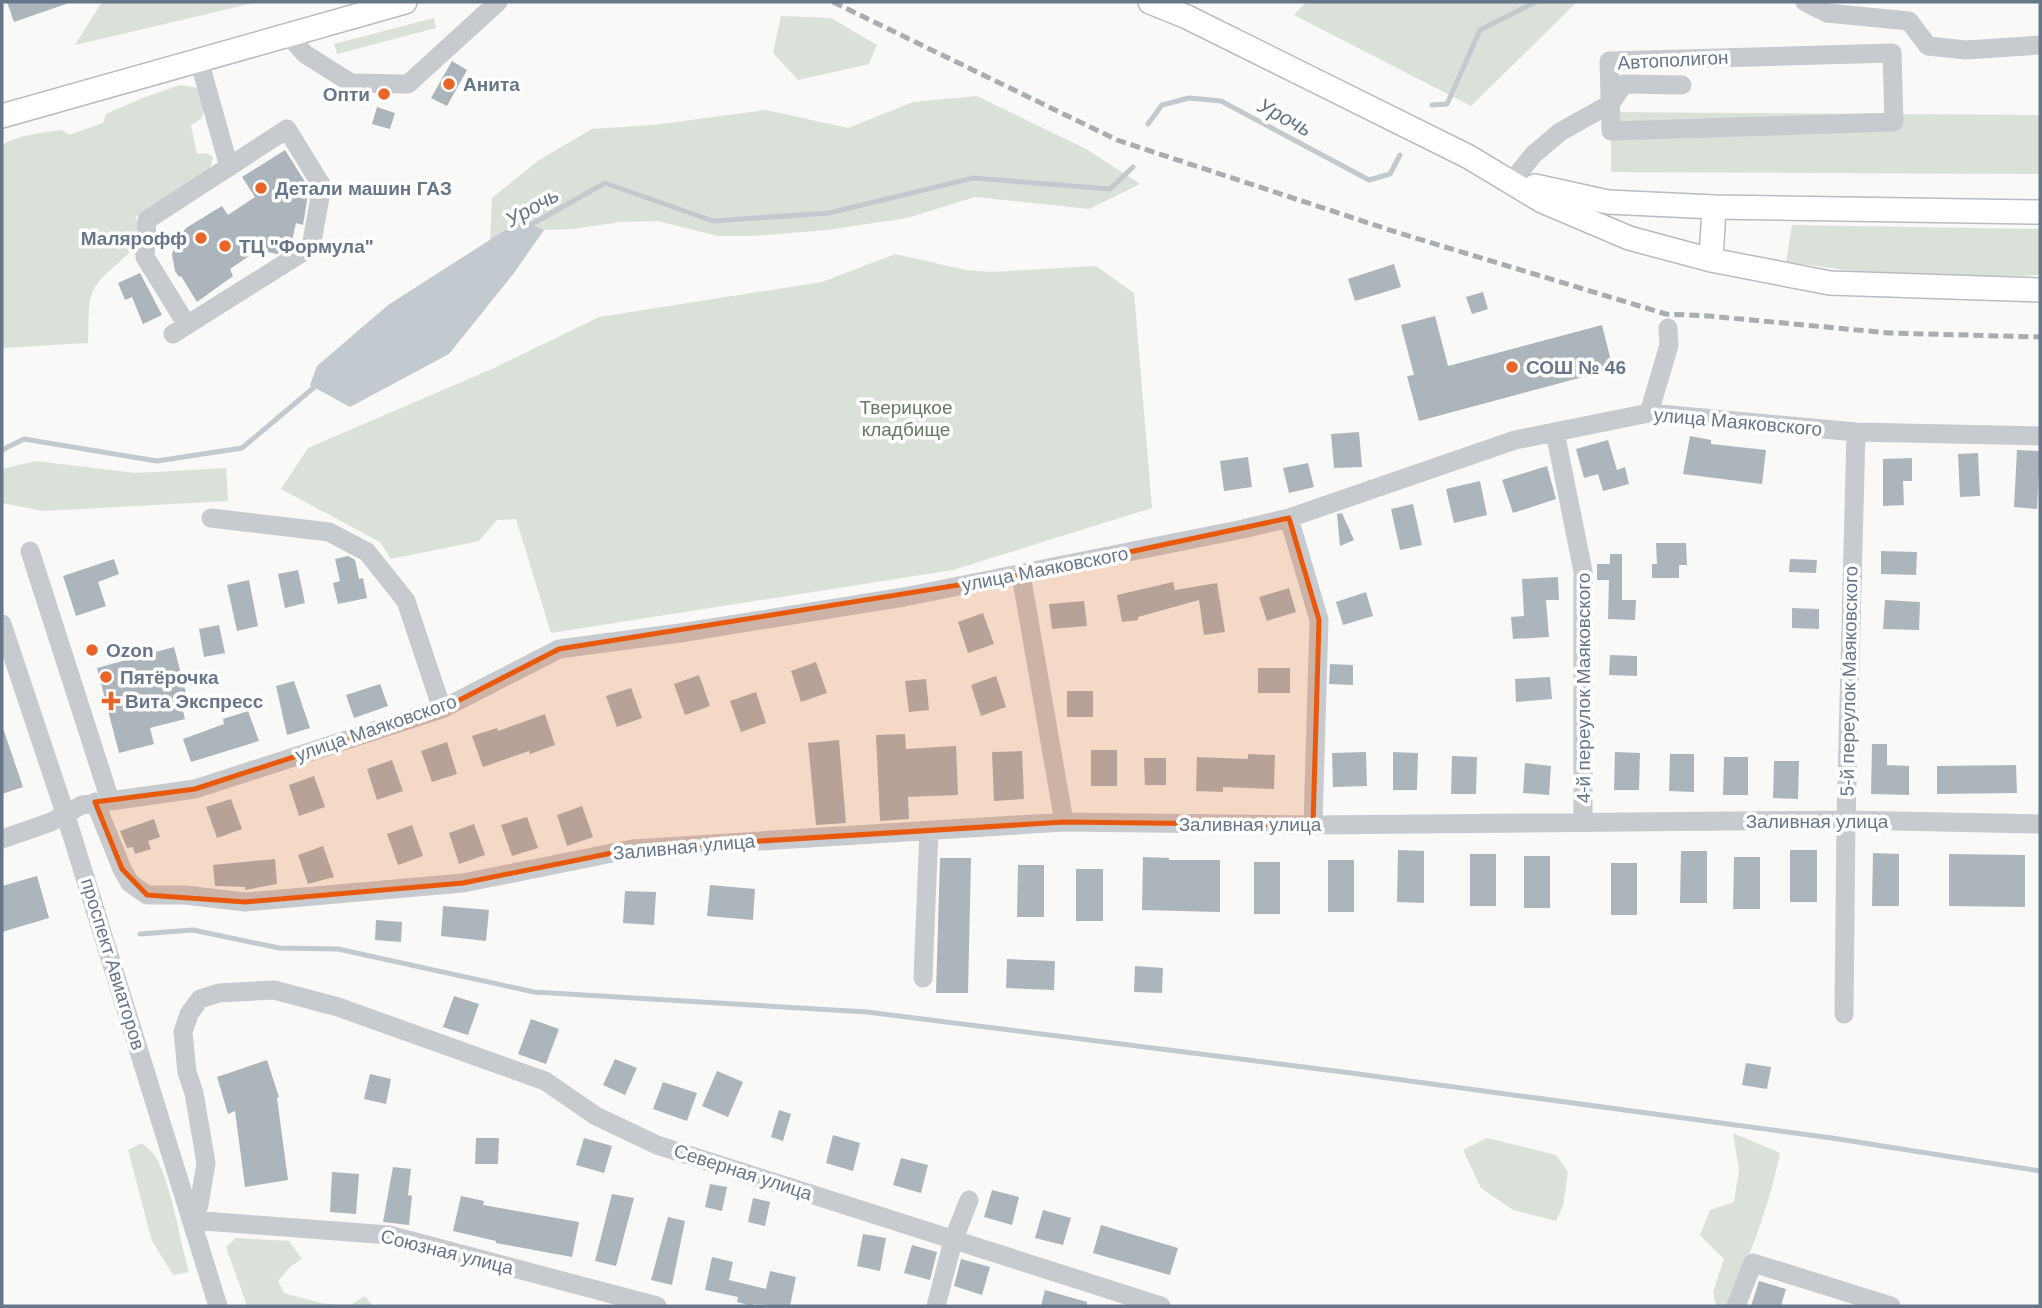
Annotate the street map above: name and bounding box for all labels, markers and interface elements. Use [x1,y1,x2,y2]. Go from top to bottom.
street label: Автополигон [1617,47,1729,73]
place label: Анита [463,74,520,95]
marker: Анита [441,76,457,92]
place label: Опти [323,84,370,105]
marker: Опти [376,86,392,102]
water label: Урочь [1253,93,1316,141]
place label: Детали машин ГАЗ [275,178,452,199]
marker: Детали машин ГАЗ [253,180,269,196]
water label: Урочь [500,183,563,232]
place label: Малярофф [81,228,187,249]
marker: Малярофф [193,230,209,246]
place label: ТЦ "Формула" [239,236,374,257]
marker: ТЦ "Формула" [217,238,233,254]
place label: СОШ № 46 [1526,357,1626,378]
marker: СОШ № 46 [1504,359,1520,375]
park label: Тверицкое кладбище [860,397,952,440]
street label: улица Маяковского [1653,404,1823,440]
street label: улица Маяковского [960,543,1130,595]
street label: 5-й переулок Маяковского [1836,566,1862,796]
street label: 4-й переулок Маяковского [1573,573,1594,803]
place label: Ozon [106,640,154,661]
marker: Ozon [84,642,100,658]
place label: Пятёрочка [120,667,219,688]
marker: Пятёрочка [98,669,114,685]
place label: Вита Экспресс [125,691,264,712]
street label: улица Маяковского [293,691,459,765]
marker: Вита Экспресс [103,693,119,709]
street label: Заливная улица [1746,811,1889,832]
street label: Заливная улица [1179,814,1322,835]
street label: Заливная улица [612,830,756,864]
street label: проспект Авиаторов [77,876,149,1052]
street label: Северная улица [671,1140,815,1204]
street label: Союзная улица [378,1225,516,1279]

